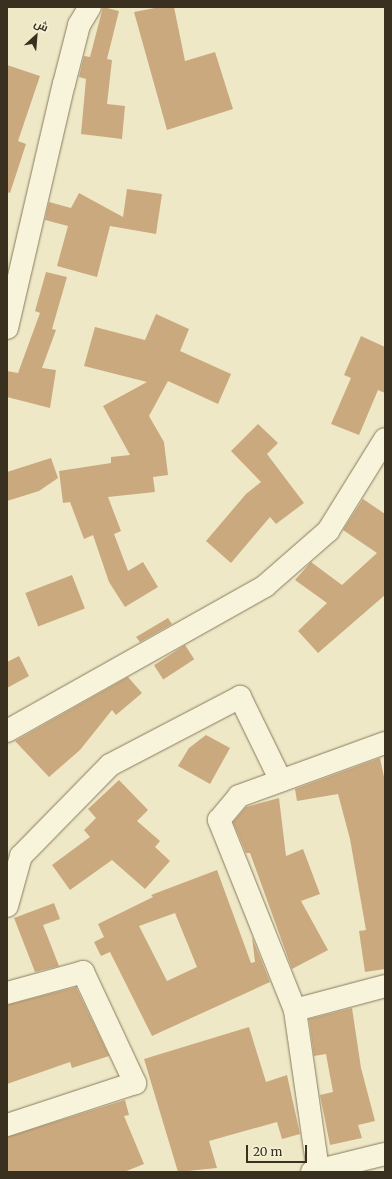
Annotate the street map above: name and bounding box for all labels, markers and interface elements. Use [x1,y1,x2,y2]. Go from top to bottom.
north arrow [16,16,56,56]
text: ش [32,16,51,35]
scale bar [248,1137,309,1163]
text: 20 m [253,1144,282,1159]

